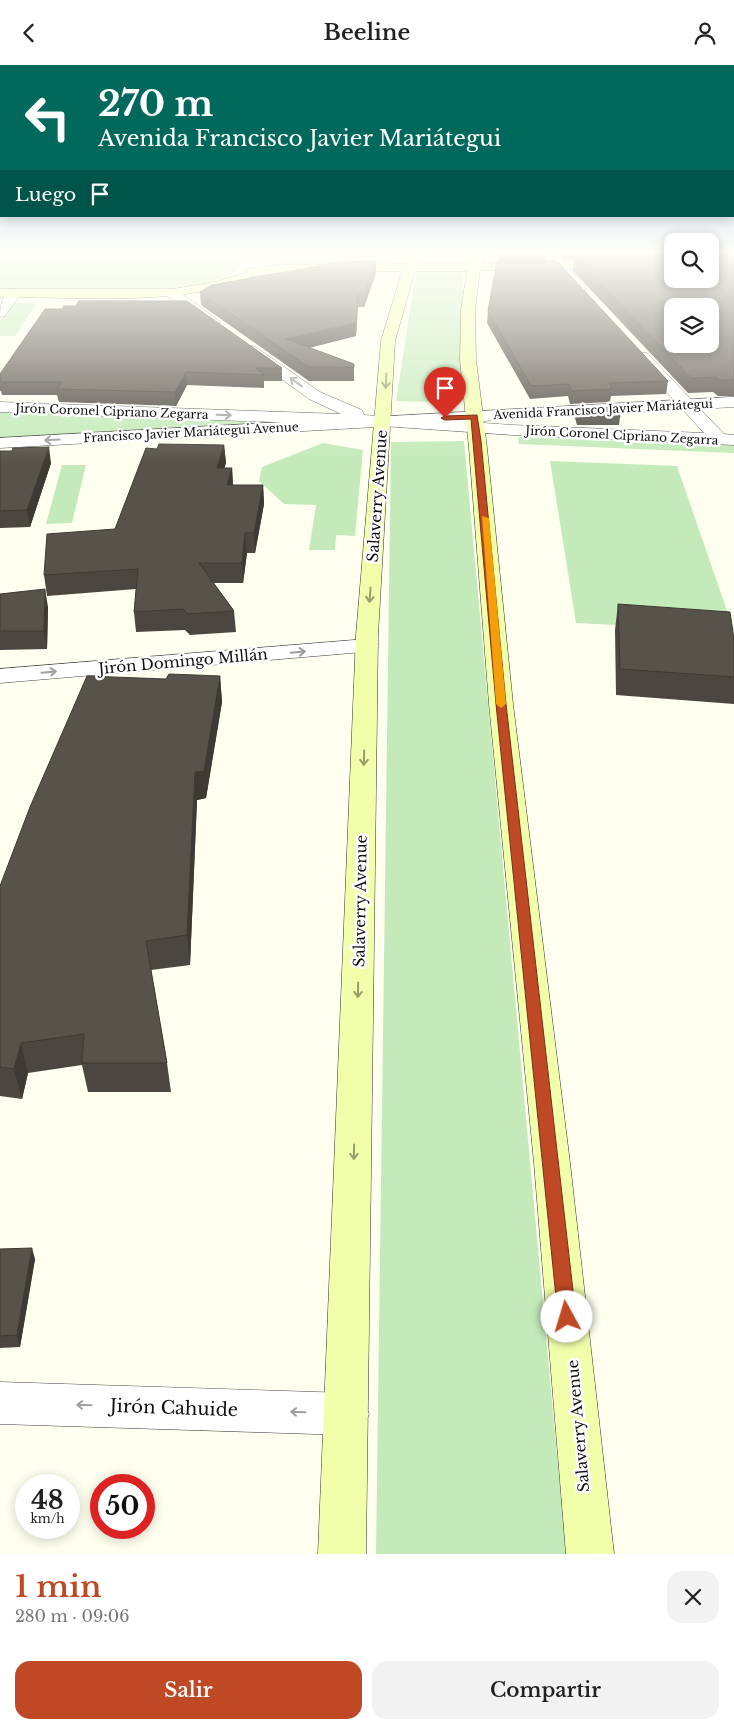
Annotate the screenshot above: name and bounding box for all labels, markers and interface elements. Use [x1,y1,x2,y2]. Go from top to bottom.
icon: back [15,19,43,47]
text: Beeline [324,19,410,46]
icon: person [691,19,719,47]
text: 270 m [98,82,213,125]
icon: left [15,85,80,150]
text: Avenida Francisco Javier Mariátegui [98,125,501,152]
icon: arrive [86,180,114,208]
text: Luego [15,183,76,206]
map controls [664,233,719,353]
button: search [664,233,719,288]
button: layers [664,298,719,353]
pin [424,367,466,418]
one-way arrow [381,373,391,389]
icon: arrive [431,374,459,402]
one-way arrow [289,377,303,387]
street label: Avenida Francisco Javier Mariátegui [492,396,713,422]
street label: Jirón Coronel Cipriano Zegarra [13,400,209,422]
one-way arrow [215,410,231,420]
street label: Francisco Javier Mariátegui Avenue [83,419,299,445]
street label: Jirón Coronel Cipriano Zegarra [523,422,719,448]
street label: Salaverry Avenue [363,429,391,563]
one-way arrow [45,435,61,444]
one-way arrow [366,587,375,603]
street label: Jirón Domingo Millán [96,644,268,678]
one-way arrow [289,647,305,657]
one-way arrow [40,668,56,677]
one-way arrow [359,749,368,765]
street label: Salaverry Avenue [349,835,371,967]
one-way arrow [353,982,363,998]
one-way arrow [349,1144,359,1160]
position arrow [540,1290,592,1342]
street label: Salaverry Avenue [563,1359,593,1493]
street label: Jirón Cahuide [108,1395,238,1421]
one-way arrow [76,1401,92,1410]
one-way arrow [291,1407,307,1417]
speed limit sign: 50 [90,1474,155,1539]
text: 48 [31,1485,64,1516]
text: km/h [30,1511,65,1526]
text: 1 min [15,1568,101,1605]
button: close [667,1571,719,1623]
text: 280 m · 09:06 [15,1606,129,1626]
button: Salir [15,1661,362,1719]
button: Compartir [372,1661,719,1719]

